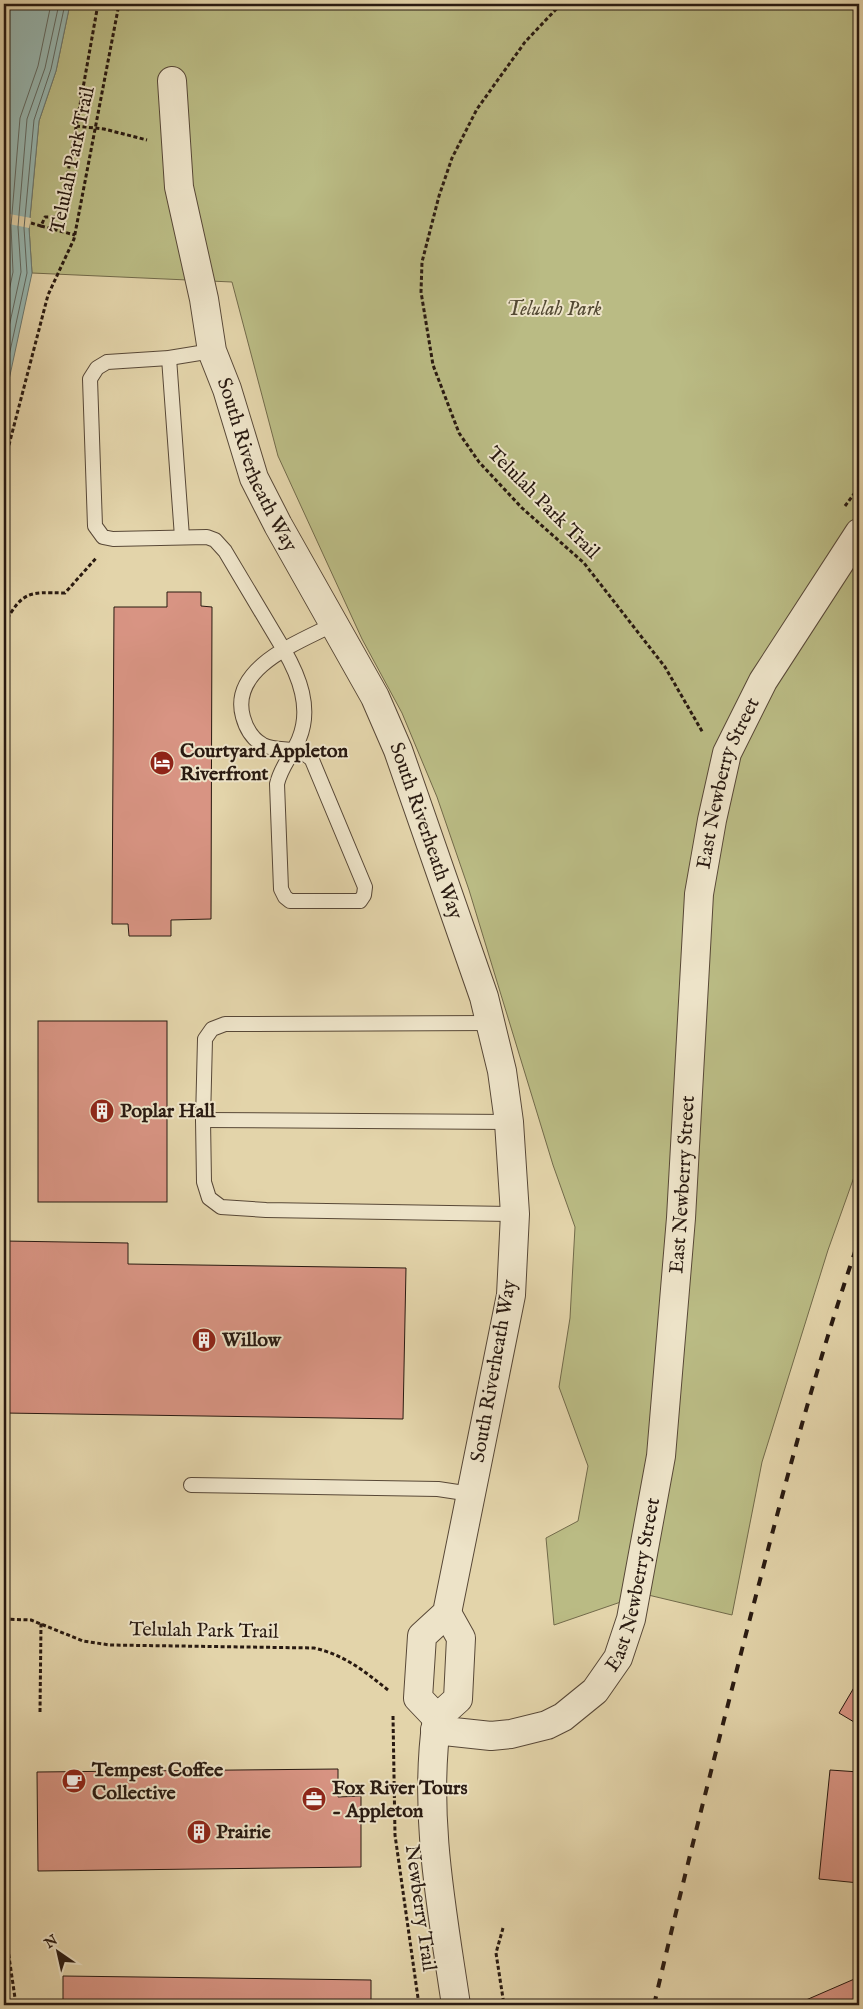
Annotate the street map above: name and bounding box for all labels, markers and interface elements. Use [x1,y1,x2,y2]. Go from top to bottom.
street label: Telulah Park Trail [45,84,101,236]
park label: Telulah Park [507,297,601,322]
street label: South Riverheath Way [211,374,303,556]
street label: Telulah Park Trail [481,441,605,565]
street label: East Newberry Street [691,693,765,871]
street label: South Riverheath Way [384,738,468,923]
place label: Courtyard Appleton Riverfront [180,739,348,787]
hotel icon: Courtyard Appleton Riverfront [149,750,175,776]
street label: East Newberry Street [664,1095,700,1275]
building icon: Poplar Hall [89,1098,115,1124]
place label: Poplar Hall [120,1099,216,1124]
street label: South Riverheath Way [466,1278,522,1464]
building icon: Willow [191,1327,217,1353]
place label: Willow [221,1328,282,1353]
street label: East Newberry Street [600,1495,666,1677]
street label: Telulah Park Trail [129,1617,279,1645]
place label: Tempest Coffee Collective [91,1758,224,1806]
cafe icon: Tempest Coffee Collective [61,1768,87,1794]
place label: Fox River Tours - Appleton [332,1776,467,1824]
office icon: Fox River Tours - Appleton [301,1786,327,1812]
building icon: Prairie [186,1819,212,1845]
place label: Prairie [216,1820,272,1845]
street label: Newberry Trail [399,1843,441,1973]
north arrow [32,1926,82,1976]
text: N [40,1931,61,1953]

